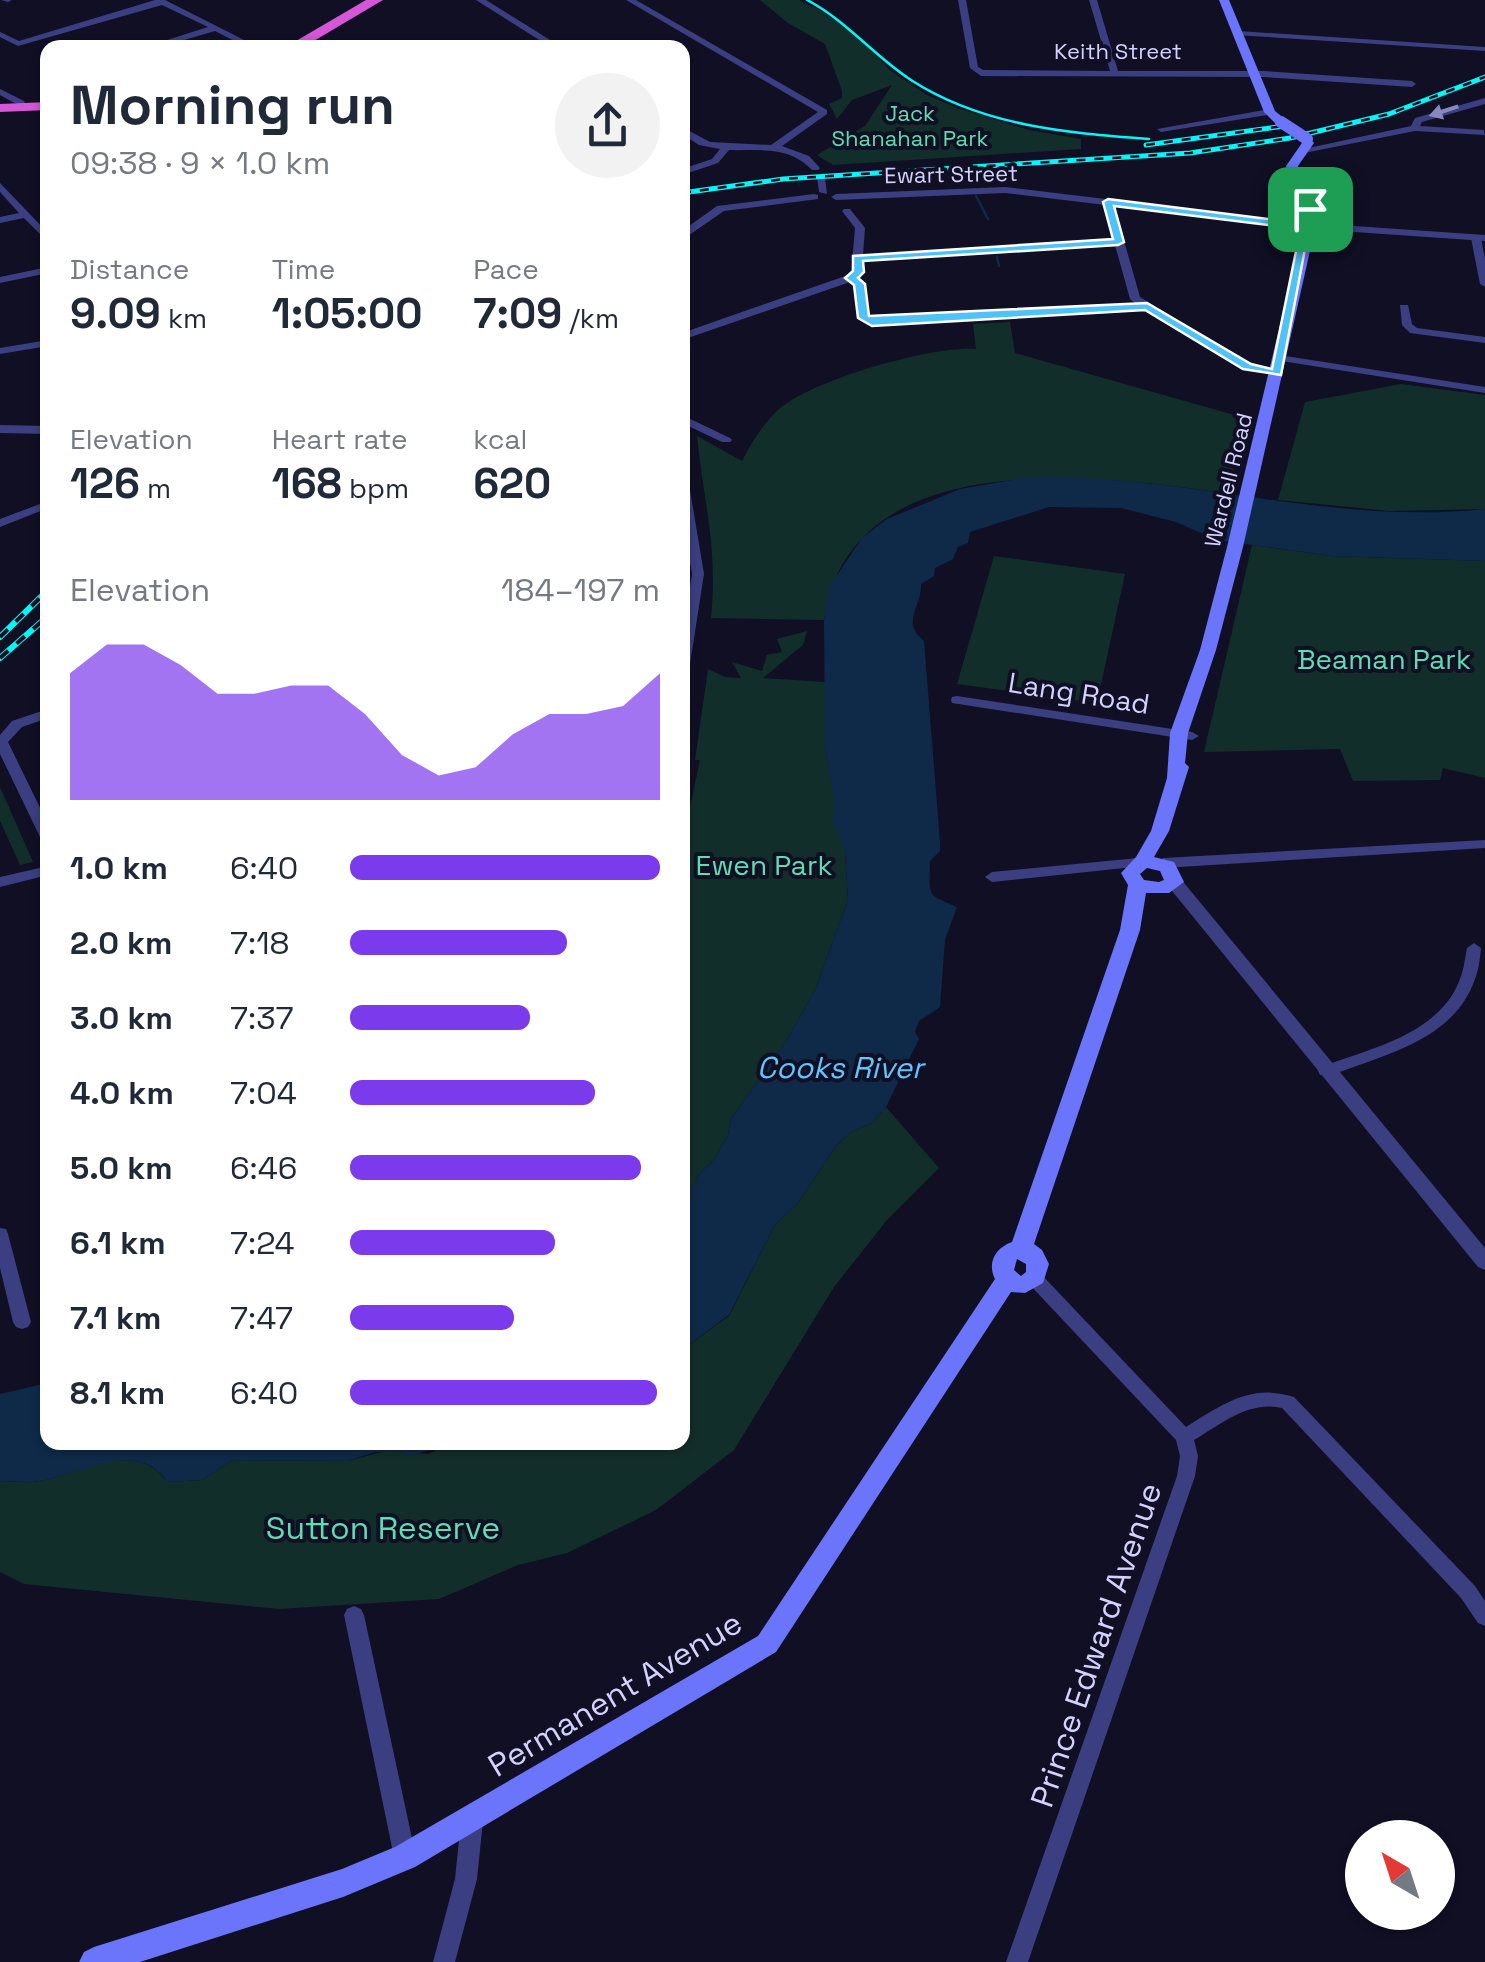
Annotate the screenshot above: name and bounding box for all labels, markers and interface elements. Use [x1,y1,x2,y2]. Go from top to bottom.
street label: Keith Street [1054,37,1182,65]
text: Morning run [70,70,395,140]
button: share [555,73,660,178]
park label: Jack Shanahan Park [832,99,989,152]
one-way arrow [1428,105,1458,120]
text: 09:38 · 9 × 1.0 km [70,143,330,183]
street label: Ewart Street [884,159,1018,189]
pin [1268,167,1353,252]
icon: arrive [1283,182,1338,237]
text: Distance [70,251,189,287]
text: Time [272,251,335,287]
text: Pace [473,251,539,287]
text: 9.09 [70,287,161,340]
text: 1:05:00 [272,287,423,340]
text: 7:09 [473,287,562,340]
text: km [161,300,207,336]
text: /km [562,300,619,336]
street label: Wardell Road [1198,410,1258,550]
text: Elevation [70,421,193,457]
text: Heart rate [272,421,408,457]
text: kcal [473,421,527,457]
text: 126 [70,457,140,510]
text: 168 [272,457,342,510]
text: 620 [473,457,551,510]
text: m [140,470,171,506]
text: bpm [342,470,409,506]
text: Elevation [70,570,210,610]
text: 184–197 m [501,570,660,610]
park label: Beaman Park [1297,641,1471,677]
street label: Lang Road [1006,664,1152,722]
park label: Ewen Park [695,847,833,883]
text: 1.0 km [70,848,168,888]
text: 6:40 [230,848,298,888]
text: 2.0 km [70,923,172,963]
text: 7:18 [230,923,289,963]
text: 3.0 km [70,998,173,1038]
text: 7:37 [230,998,294,1038]
water label: Cooks River [757,1048,926,1087]
text: 4.0 km [70,1073,174,1113]
text: 7:04 [230,1073,297,1113]
text: 5.0 km [70,1148,173,1188]
text: 6:46 [230,1148,297,1188]
text: 6.1 km [70,1223,166,1263]
text: 7:24 [230,1223,295,1263]
text: 7.1 km [70,1298,161,1338]
text: 7:47 [230,1298,293,1338]
text: 8.1 km [70,1373,165,1413]
text: 6:40 [230,1373,298,1413]
street label: Prince Edward Avenue [1022,1478,1170,1812]
park label: Sutton Reserve [266,1508,500,1548]
street label: Permanent Avenue [481,1602,749,1786]
north arrow [1345,1820,1455,1930]
map controls [1345,1820,1455,1930]

